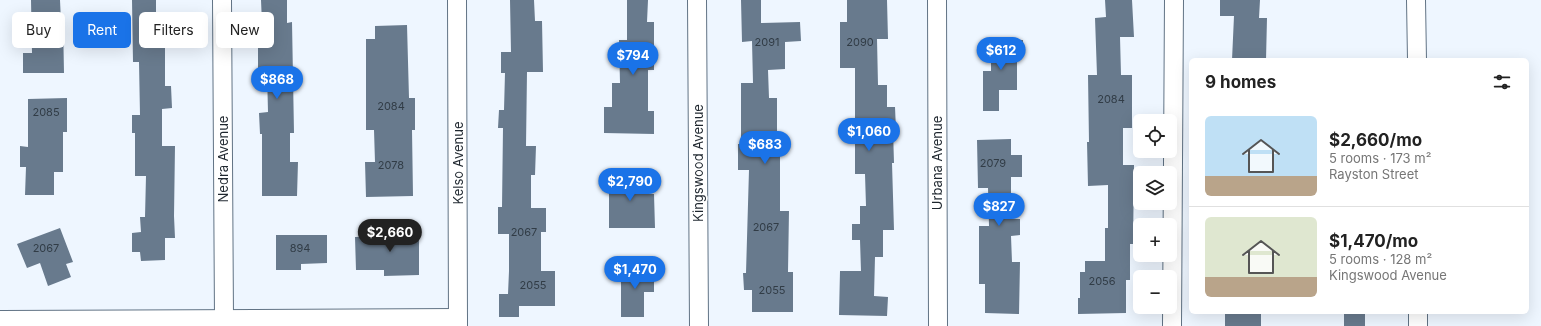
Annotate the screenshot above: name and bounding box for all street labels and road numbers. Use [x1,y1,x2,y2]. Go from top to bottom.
street label: Kingswood Avenue [690,104,706,222]
street label: Nedra Avenue [215,116,231,202]
street label: Urbana Avenue [929,116,945,210]
street label: Kelso Avenue [450,122,466,204]

